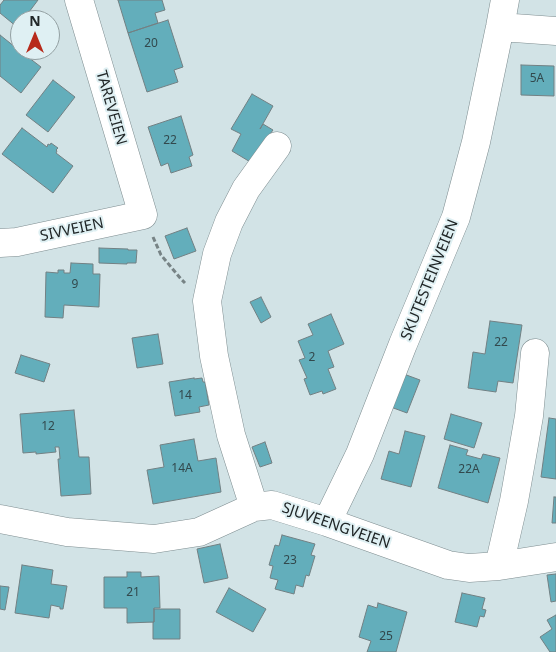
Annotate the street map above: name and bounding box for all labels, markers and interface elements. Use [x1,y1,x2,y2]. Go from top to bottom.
north arrow [10,10,60,60]
text: N [29,11,41,30]
house number: 20 [144,37,158,51]
street label: TAREVEIEN [92,69,130,147]
house number: 5A [530,72,544,86]
house number: 22 [163,134,177,148]
street label: SIVVEIEN [39,214,105,246]
street label: SKUTESTEINVEIEN [398,217,462,343]
house number: 9 [72,278,78,292]
house number: 22 [494,336,508,350]
house number: 2 [309,351,315,365]
house number: 14 [178,389,192,403]
house number: 12 [41,420,55,434]
house number: 14A [171,462,193,476]
house number: 22A [458,463,480,477]
street label: SJUVEENGVEIEN [279,499,393,553]
house number: 23 [283,554,297,568]
house number: 21 [126,586,140,600]
house number: 25 [379,630,393,644]

